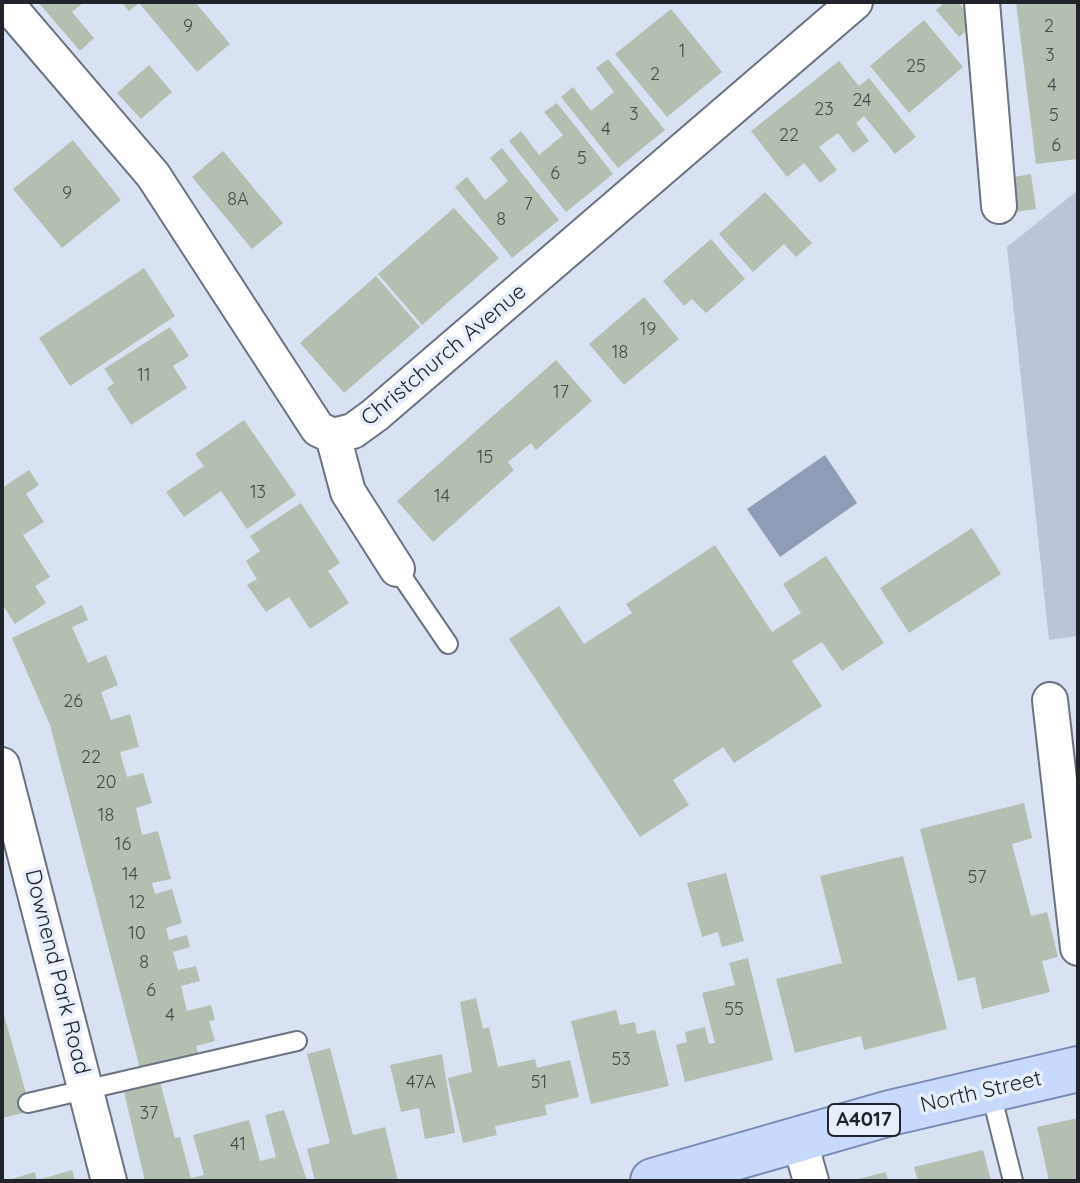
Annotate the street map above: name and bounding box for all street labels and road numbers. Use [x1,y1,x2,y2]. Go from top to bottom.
street label: Christchurch Avenue [356,278,532,432]
street label: Downend Park Road [19,867,95,1077]
street label: North Street [918,1065,1044,1119]
road number: A4017 [828,1104,900,1136]

